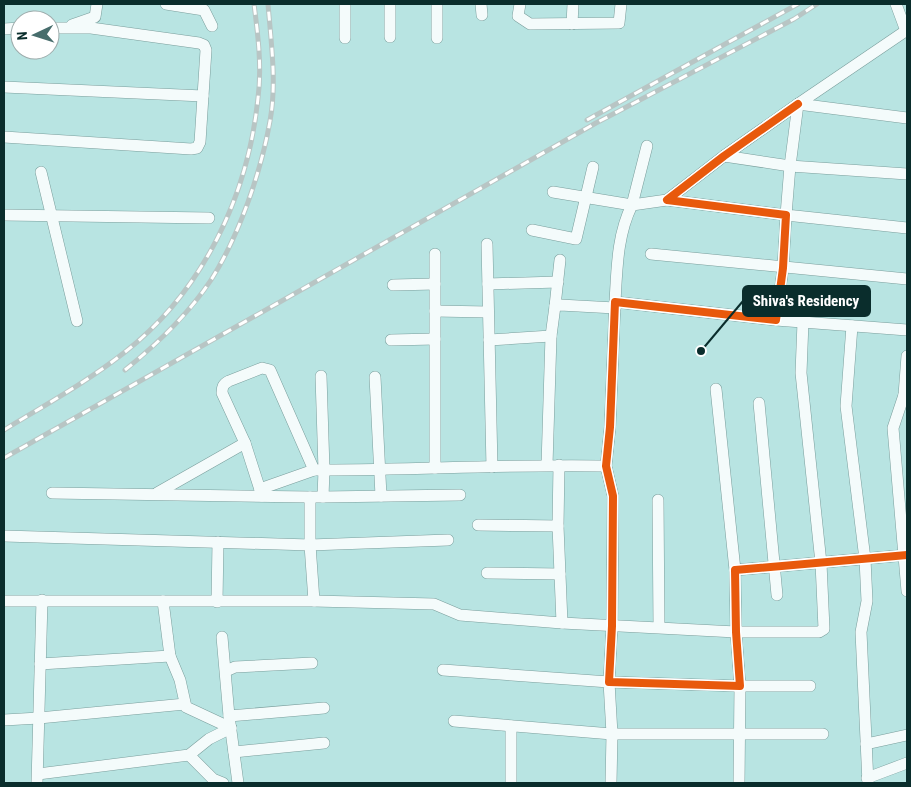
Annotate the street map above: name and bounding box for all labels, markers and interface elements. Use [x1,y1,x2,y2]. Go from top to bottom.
north arrow [10,10,60,60]
text: N [14,31,30,41]
callout: Shiva's Residency [743,286,870,316]
text: Shiva's Residency [753,292,860,310]

